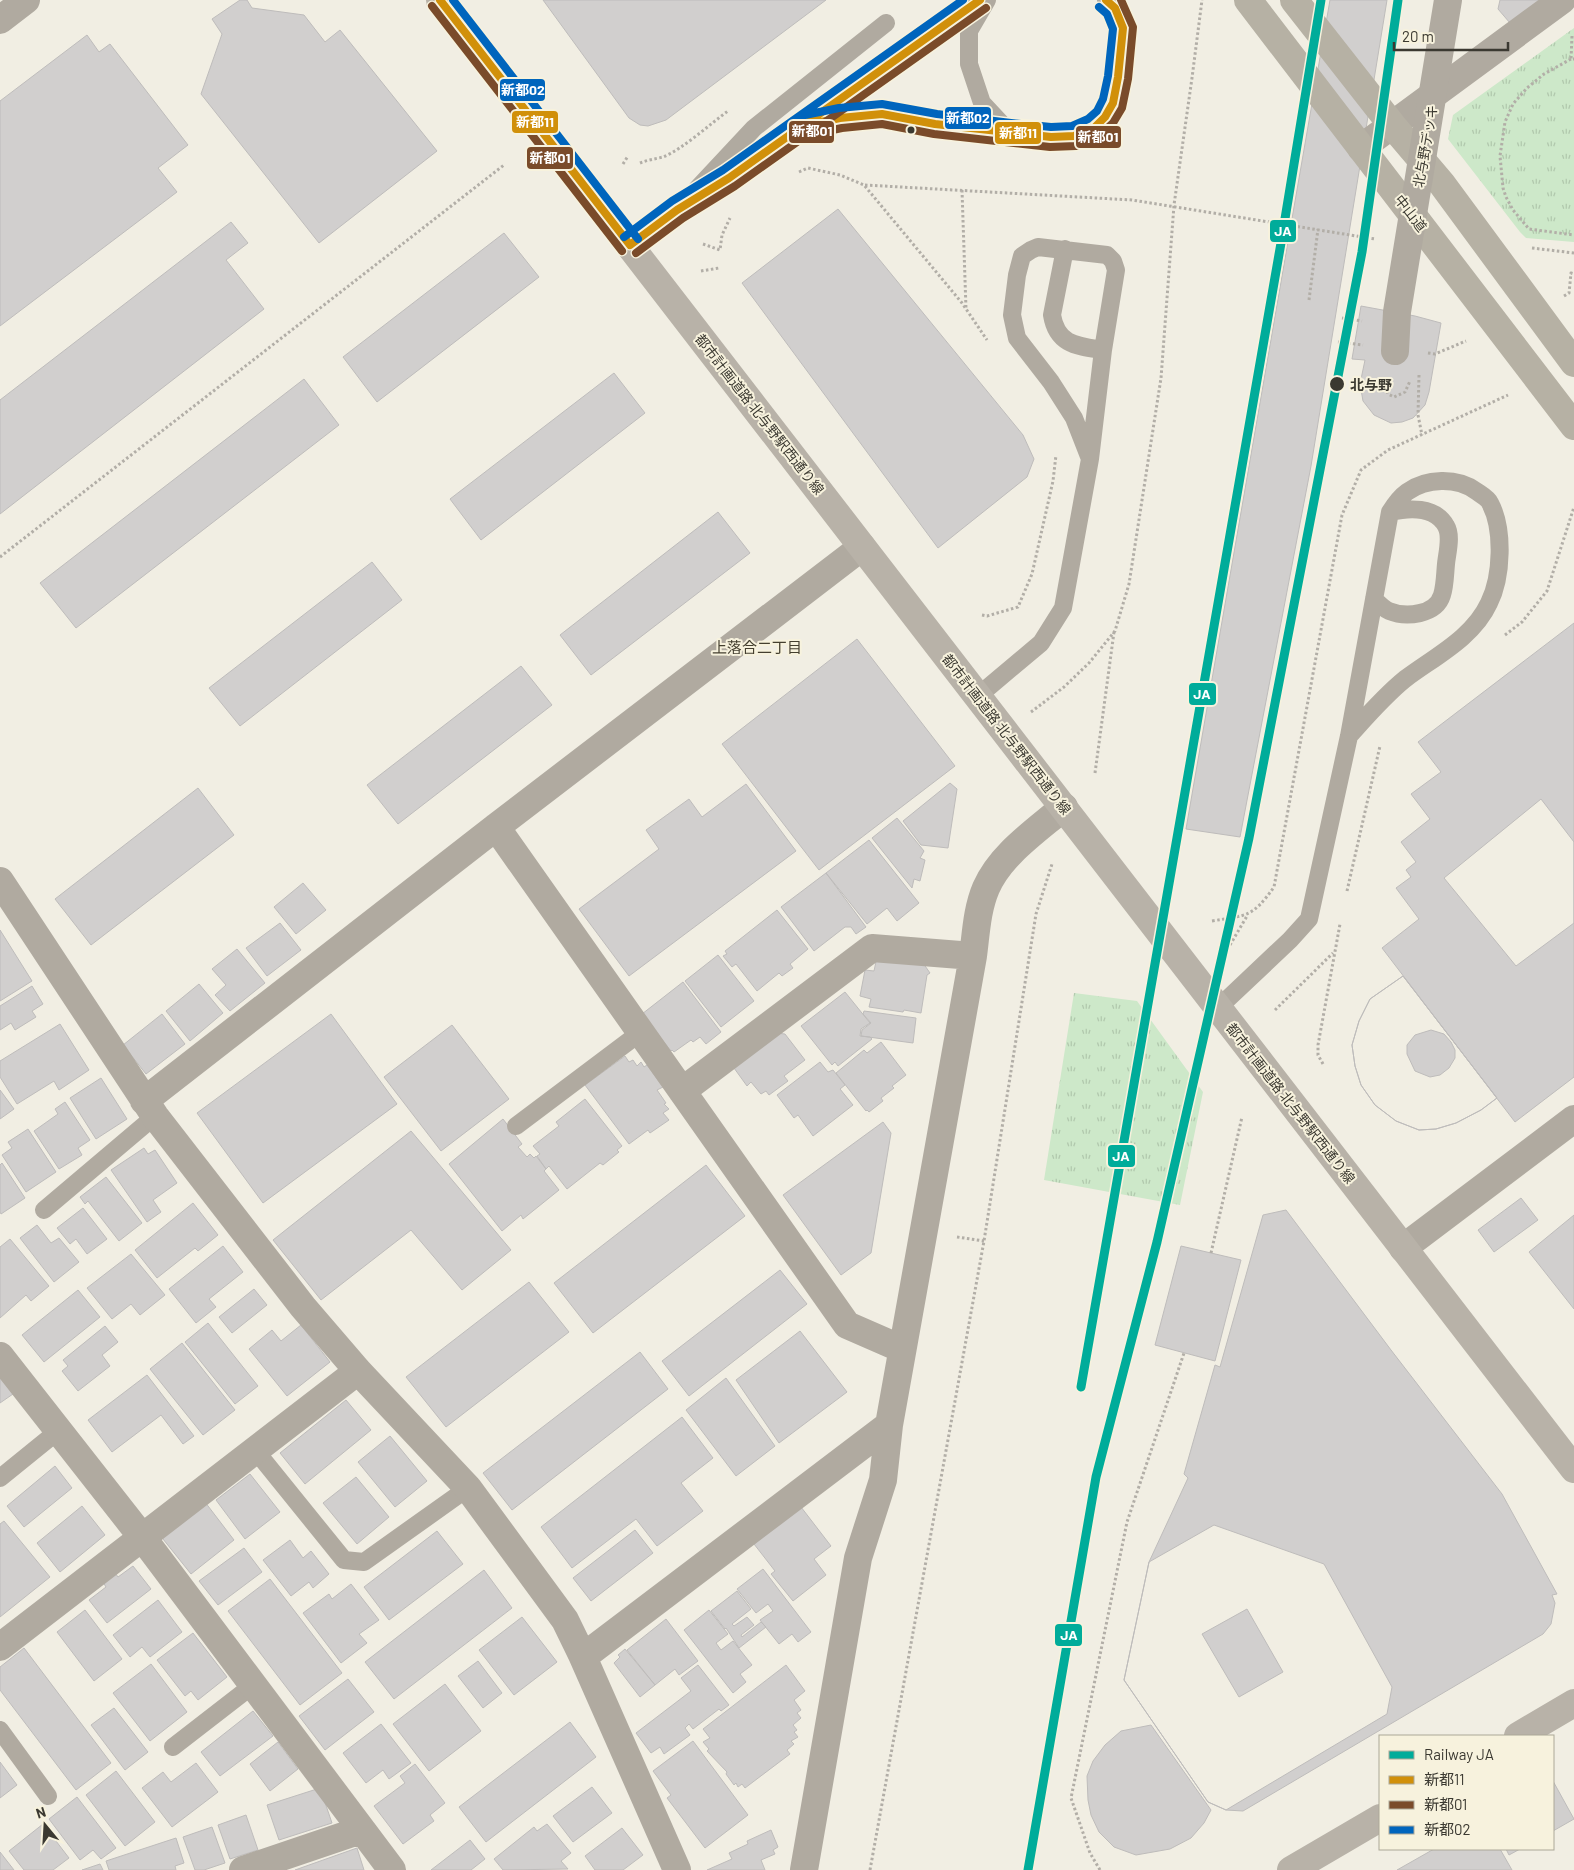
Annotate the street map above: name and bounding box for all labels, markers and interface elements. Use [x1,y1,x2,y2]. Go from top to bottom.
scale bar [1394,20,1508,52]
text: 20 m [1402,27,1434,45]
line badge: 新都02 [499,78,546,102]
text: 新都02 [501,81,545,98]
street label: 北与野デッキ [1409,103,1441,189]
line badge: 新都02 [944,106,992,130]
text: 新都02 [946,109,990,126]
line badge: 新都11 [511,110,559,134]
text: 新都11 [516,113,554,130]
line badge: 新都01 [788,120,835,144]
line badge: 新都11 [994,121,1042,145]
text: 新都01 [792,122,832,139]
text: 新都11 [999,124,1037,141]
unlabelled marker [906,125,916,135]
line badge: 新都01 [1075,125,1122,149]
text: 新都01 [1078,128,1118,145]
line badge: 新都01 [526,146,574,170]
text: 新都01 [530,149,570,166]
street label: 中山道 [1391,191,1431,235]
line badge: JA [1269,219,1297,243]
text: JA [1274,222,1292,239]
street label: 都市計画道路 北与野駅西通り線 [692,330,828,498]
marker: 北与野 [1328,375,1346,393]
place label: 北与野 [1350,376,1392,393]
district label: 上落合二丁目 [712,638,802,656]
street label: 都市計画道路 北与野駅西通り線 [939,650,1075,818]
line badge: JA [1188,682,1217,706]
text: JA [1193,685,1211,702]
street label: 都市計画道路 北与野駅西通り線 [1223,1019,1359,1187]
line badge: JA [1107,1144,1136,1168]
text: JA [1112,1147,1130,1164]
line badge: JA [1054,1623,1083,1647]
text: JA [1060,1626,1078,1643]
legend [1379,1735,1554,1850]
text: Railway JA [1424,1745,1494,1763]
text: 新都11 [1424,1770,1465,1788]
text: 新都01 [1424,1795,1467,1813]
north arrow [20,1800,70,1850]
text: N [34,1803,48,1822]
text: 新都02 [1424,1820,1471,1838]

